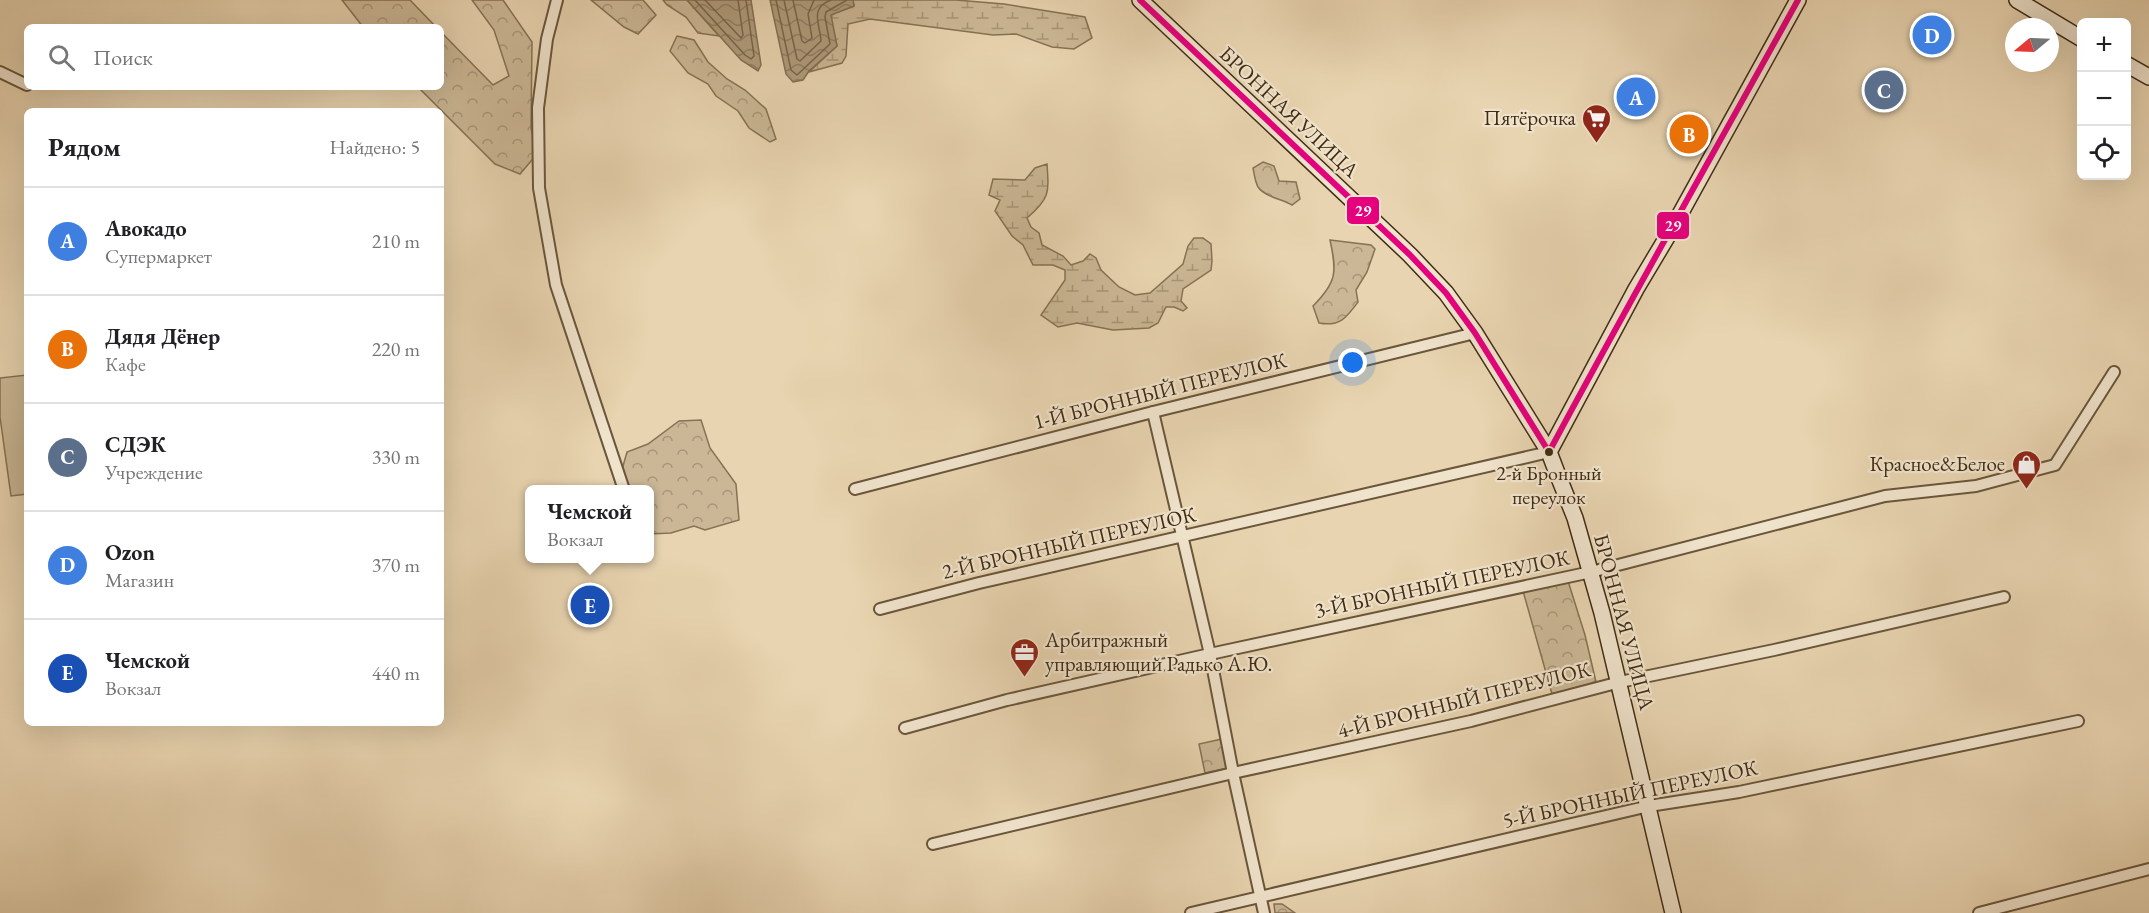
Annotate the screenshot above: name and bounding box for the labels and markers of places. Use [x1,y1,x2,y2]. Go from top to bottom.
pin: D [1912,12,1952,57]
pin: C [1864,68,1904,112]
pin: A [1616,74,1656,120]
supermarket icon: Пятёрочка [1581,102,1613,144]
place label: Пятёрочка [1484,104,1577,131]
pin: B [1670,112,1708,156]
marker: 2-й Бронный переулок [1543,446,1555,458]
shop icon: Красное&Белое [2010,448,2042,490]
place label: Красное&Белое [1869,450,2005,477]
place label: 2-й Бронный переулок [1496,460,1602,510]
pin: E [570,582,610,628]
place label: Арбитражный управляющий Радько А.Ю. [1044,626,1272,677]
office icon: Арбитражный управляющий Радько А.Ю. [1008,636,1040,678]

